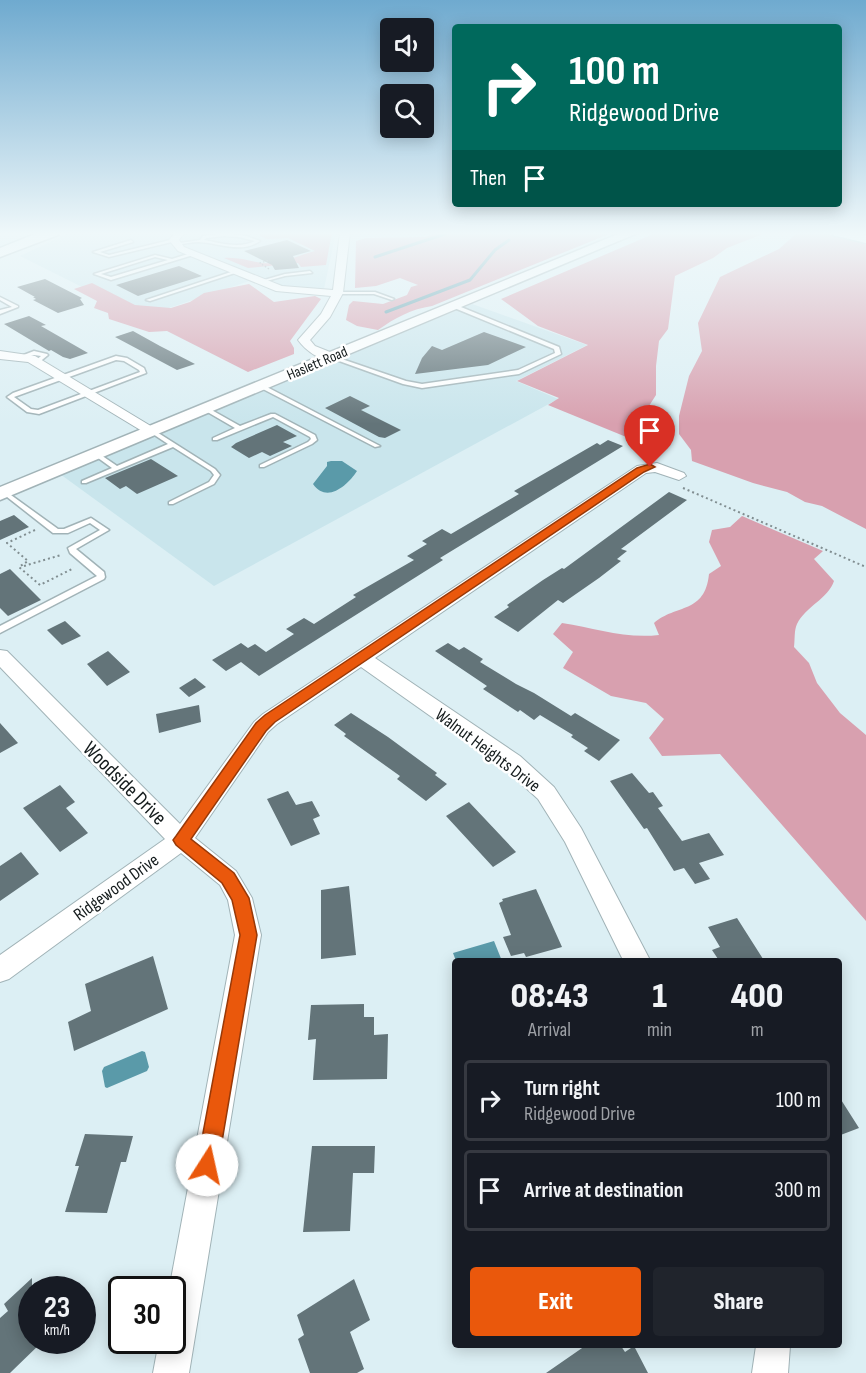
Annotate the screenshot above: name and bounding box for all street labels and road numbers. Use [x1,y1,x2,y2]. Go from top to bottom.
street label: Haslett Road [284,342,350,385]
street label: Walnut Heights Drive [431,704,544,797]
street label: Woodside Drive [78,736,172,830]
street label: Ridgewood Drive [70,849,163,925]

